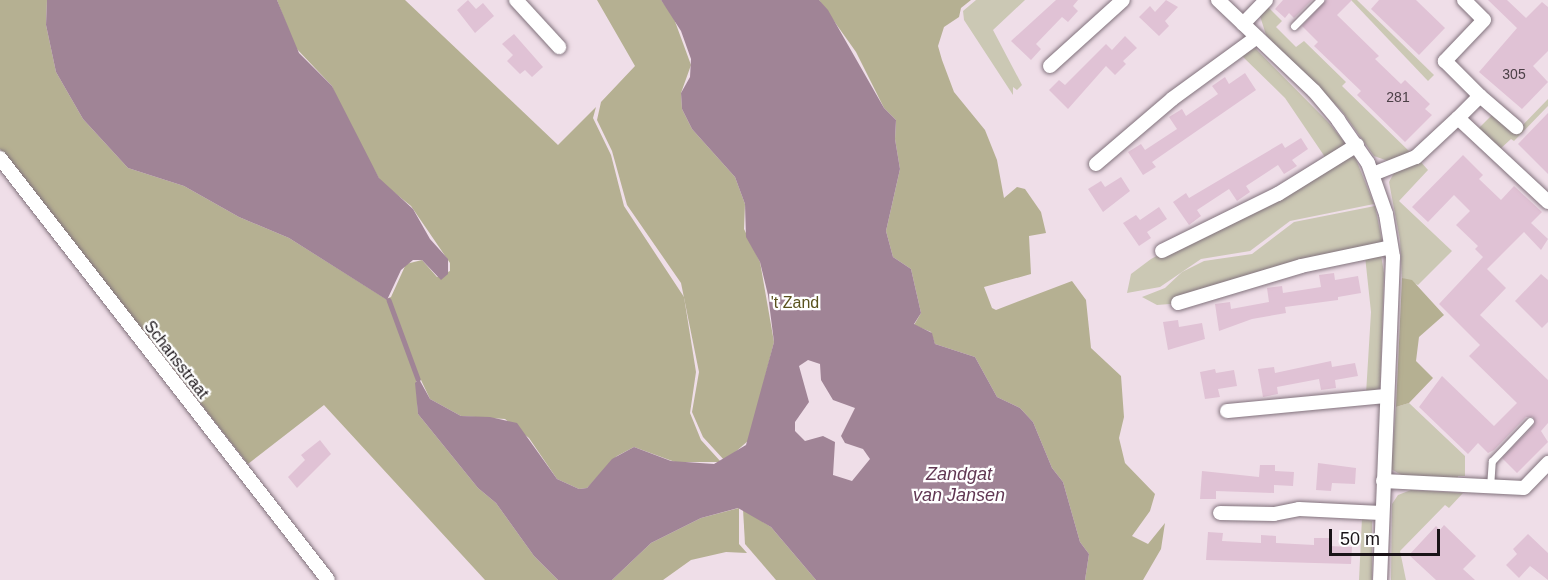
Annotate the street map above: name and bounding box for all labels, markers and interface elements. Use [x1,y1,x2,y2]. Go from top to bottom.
house number: 305 [1502,66,1526,82]
house number: 281 [1386,89,1410,105]
park label: 't Zand [771,293,819,313]
street label: Schansstraat [140,317,212,403]
water label: Zandgat van Jansen [913,464,1005,506]
scale bar [1332,517,1443,555]
text: 50 m [1340,529,1380,549]

